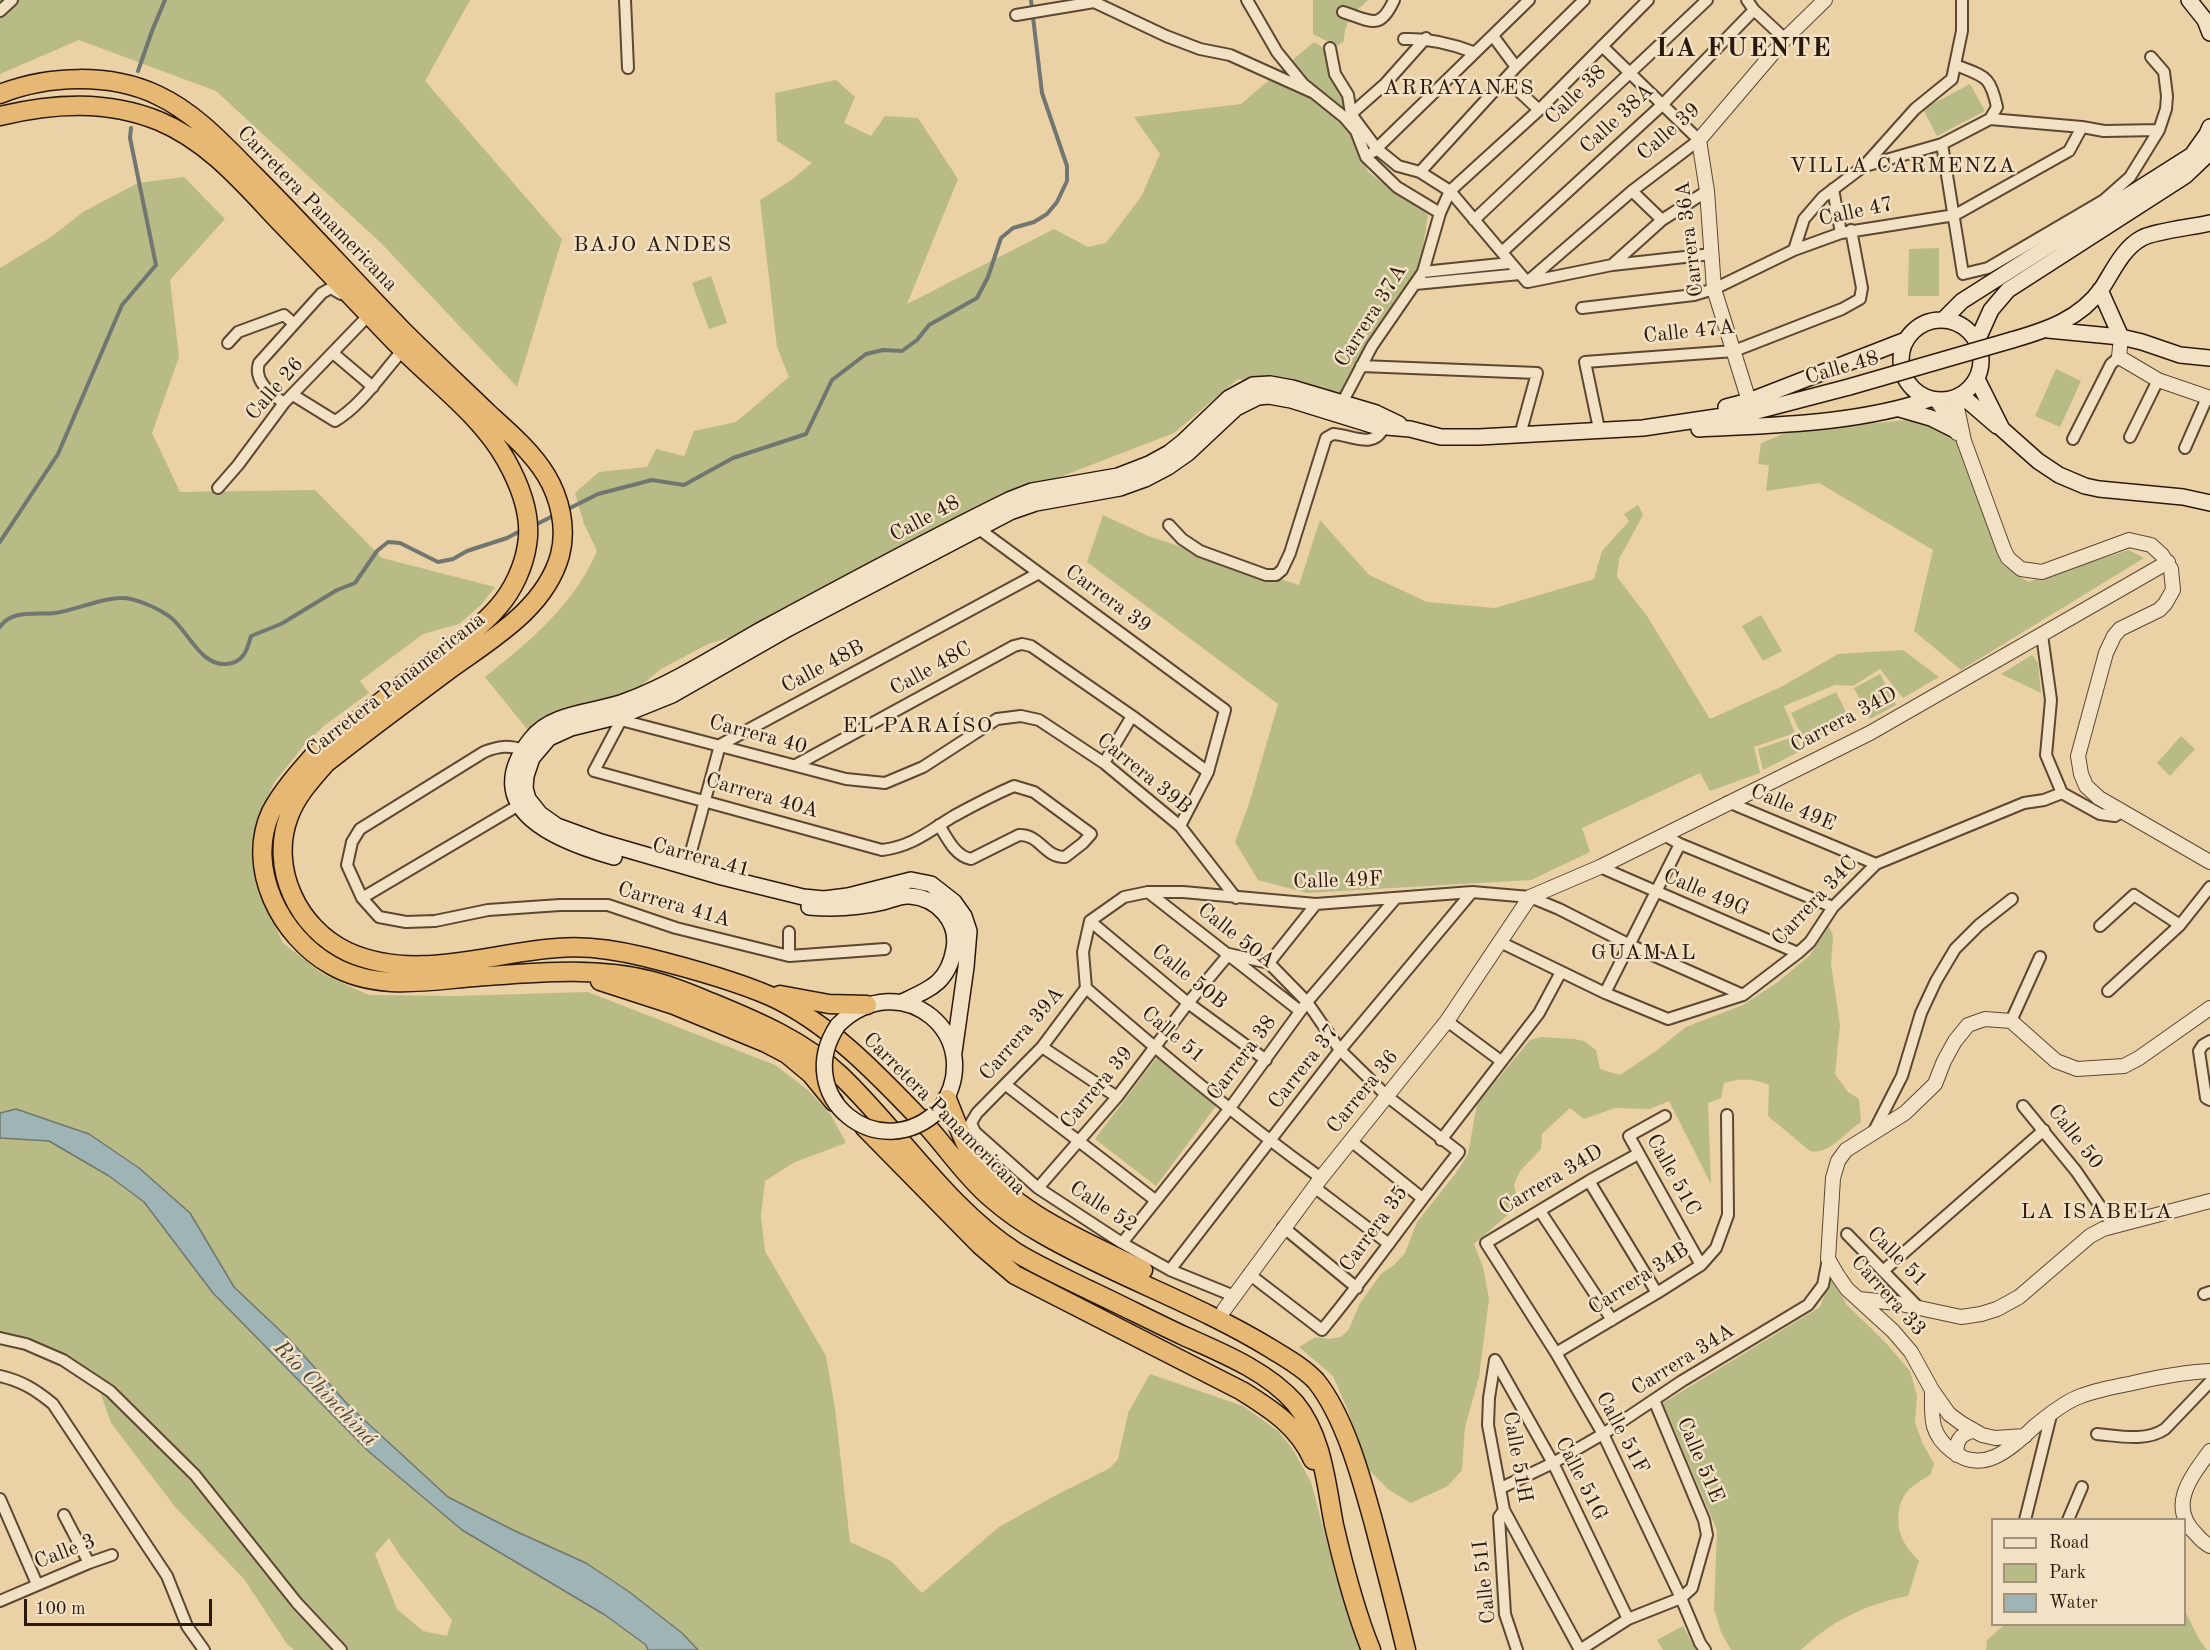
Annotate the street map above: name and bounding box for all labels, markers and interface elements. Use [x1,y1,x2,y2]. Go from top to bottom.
district label: LA FUENTE [1656,33,1832,65]
street label: Calle 38 [1540,60,1612,130]
district label: ARRAYANES [1383,75,1535,101]
street label: Calle 38A [1575,79,1659,159]
street label: Calle 39 [1632,98,1706,166]
street label: Carretera Panamericana [231,121,403,297]
district label: VILLA CARMENZA [1790,153,2016,179]
street label: Carrera 36A [1670,180,1710,298]
street label: Calle 47 [1816,192,1896,232]
district label: BAJO ANDES [573,232,733,258]
street label: Carrera 37A [1329,260,1413,372]
street label: Calle 47A [1642,315,1736,349]
street label: Calle 48 [1802,345,1882,391]
street label: Calle 26 [241,352,309,426]
street label: Calle 48 [886,490,964,548]
street label: Carrera 39 [1060,559,1156,639]
street label: Carretera Panamericana [301,607,491,763]
street label: Calle 48B [777,635,869,699]
street label: Calle 48C [886,636,976,702]
street label: Carrera 34D [1786,681,1902,759]
street label: Carrera 40 [706,710,810,760]
district label: EL PARAÍSO [842,713,994,739]
street label: Carrera 39B [1091,728,1197,820]
street label: Carrera 40A [702,768,822,824]
street label: Calle 49E [1747,779,1839,837]
street label: Carrera 41 [649,833,753,883]
street label: Carrera 34C [1767,850,1863,952]
street label: Calle 49G [1659,864,1753,922]
street label: Calle 49F [1293,867,1383,895]
street label: Carrera 41A [614,877,734,933]
street label: Calle 50A [1192,898,1280,974]
street label: Calle 50B [1146,939,1232,1015]
district label: GUAMAL [1591,940,1697,966]
street label: Carrera 39A [974,982,1070,1086]
street label: Calle 51 [1136,1001,1210,1069]
street label: Carrera 38 [1202,1010,1282,1106]
street label: Carrera 37 [1263,1020,1345,1114]
street label: Carretera Panamericana [857,1027,1031,1201]
street label: Carrera 39 [1055,1041,1139,1135]
street label: Carrera 36 [1322,1045,1404,1139]
street label: Calle 50 [2042,1099,2108,1175]
street label: Calle 51C [1640,1130,1706,1220]
street label: Carrera 34D [1494,1139,1608,1221]
street label: Calle 52 [1064,1176,1142,1238]
street label: Carrera 35 [1334,1181,1414,1277]
district label: LA ISABELA [2020,1199,2174,1225]
street label: Calle 51 [1861,1221,1933,1293]
street label: Carrera 34B [1584,1237,1694,1321]
street label: Carrera 33 [1845,1250,1931,1342]
street label: Carrera 34A [1627,1318,1739,1402]
water label: Río Chinchiná [268,1335,382,1453]
street label: Calle 51F [1590,1387,1654,1479]
street label: Calle 51H [1497,1409,1537,1505]
street label: Calle 51E [1671,1414,1729,1506]
street label: Calle 51G [1549,1433,1613,1525]
legend [1991,1518,2186,1626]
street label: Calle 3 [31,1529,99,1575]
text: Road [2049,1534,2089,1552]
street label: Calle 51I [1468,1539,1502,1625]
text: Park [2049,1564,2086,1582]
scale bar [27,1587,214,1625]
text: Water [2049,1594,2098,1612]
text: 100 m [35,1600,86,1618]

